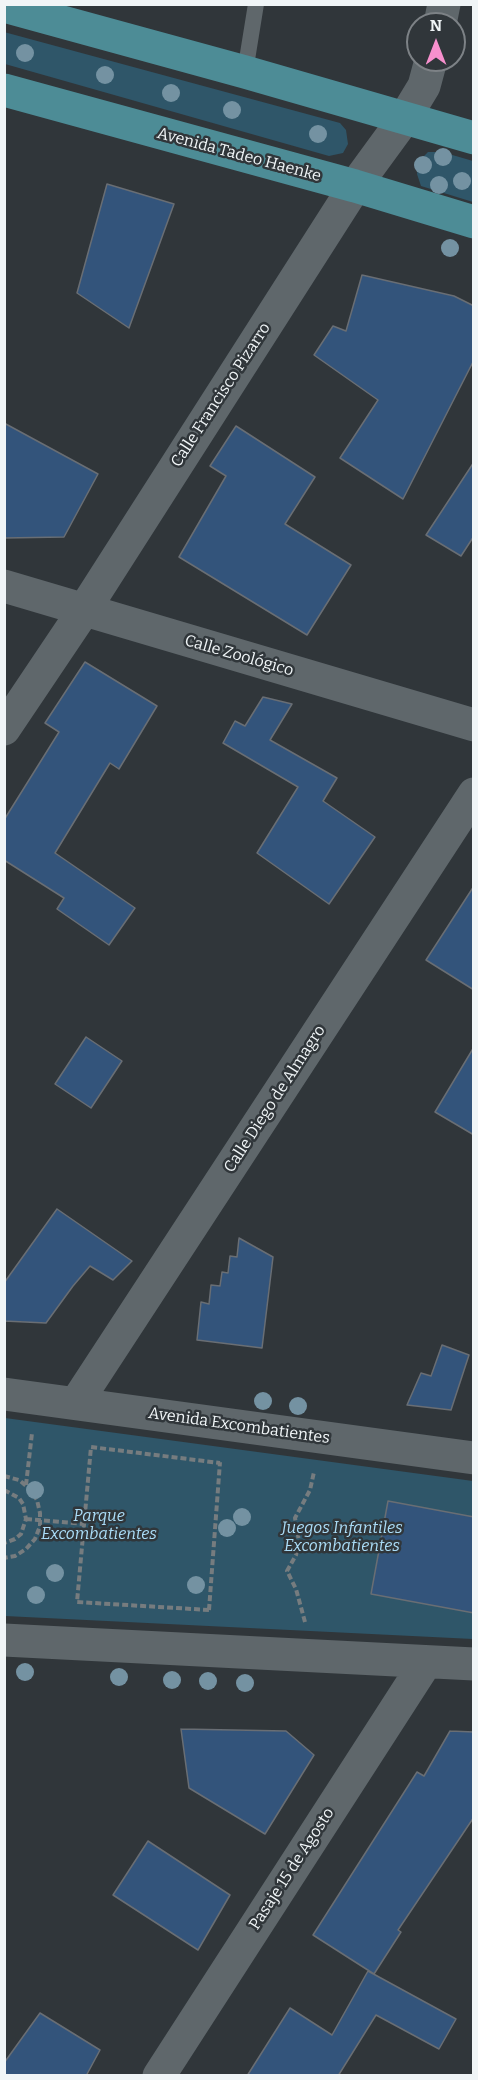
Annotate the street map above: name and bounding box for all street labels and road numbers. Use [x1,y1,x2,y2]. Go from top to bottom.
street label: Avenida Tadeo Haenke [155,124,323,186]
street label: Calle Francisco Pizarro [167,319,275,471]
street label: Calle Zoológico [182,631,296,681]
street label: Calle Diego de Almagro [220,1022,330,1176]
street label: Avenida Excombatientes [147,1404,331,1448]
street label: Pasaje 15 de Agosto [245,1804,339,1934]

